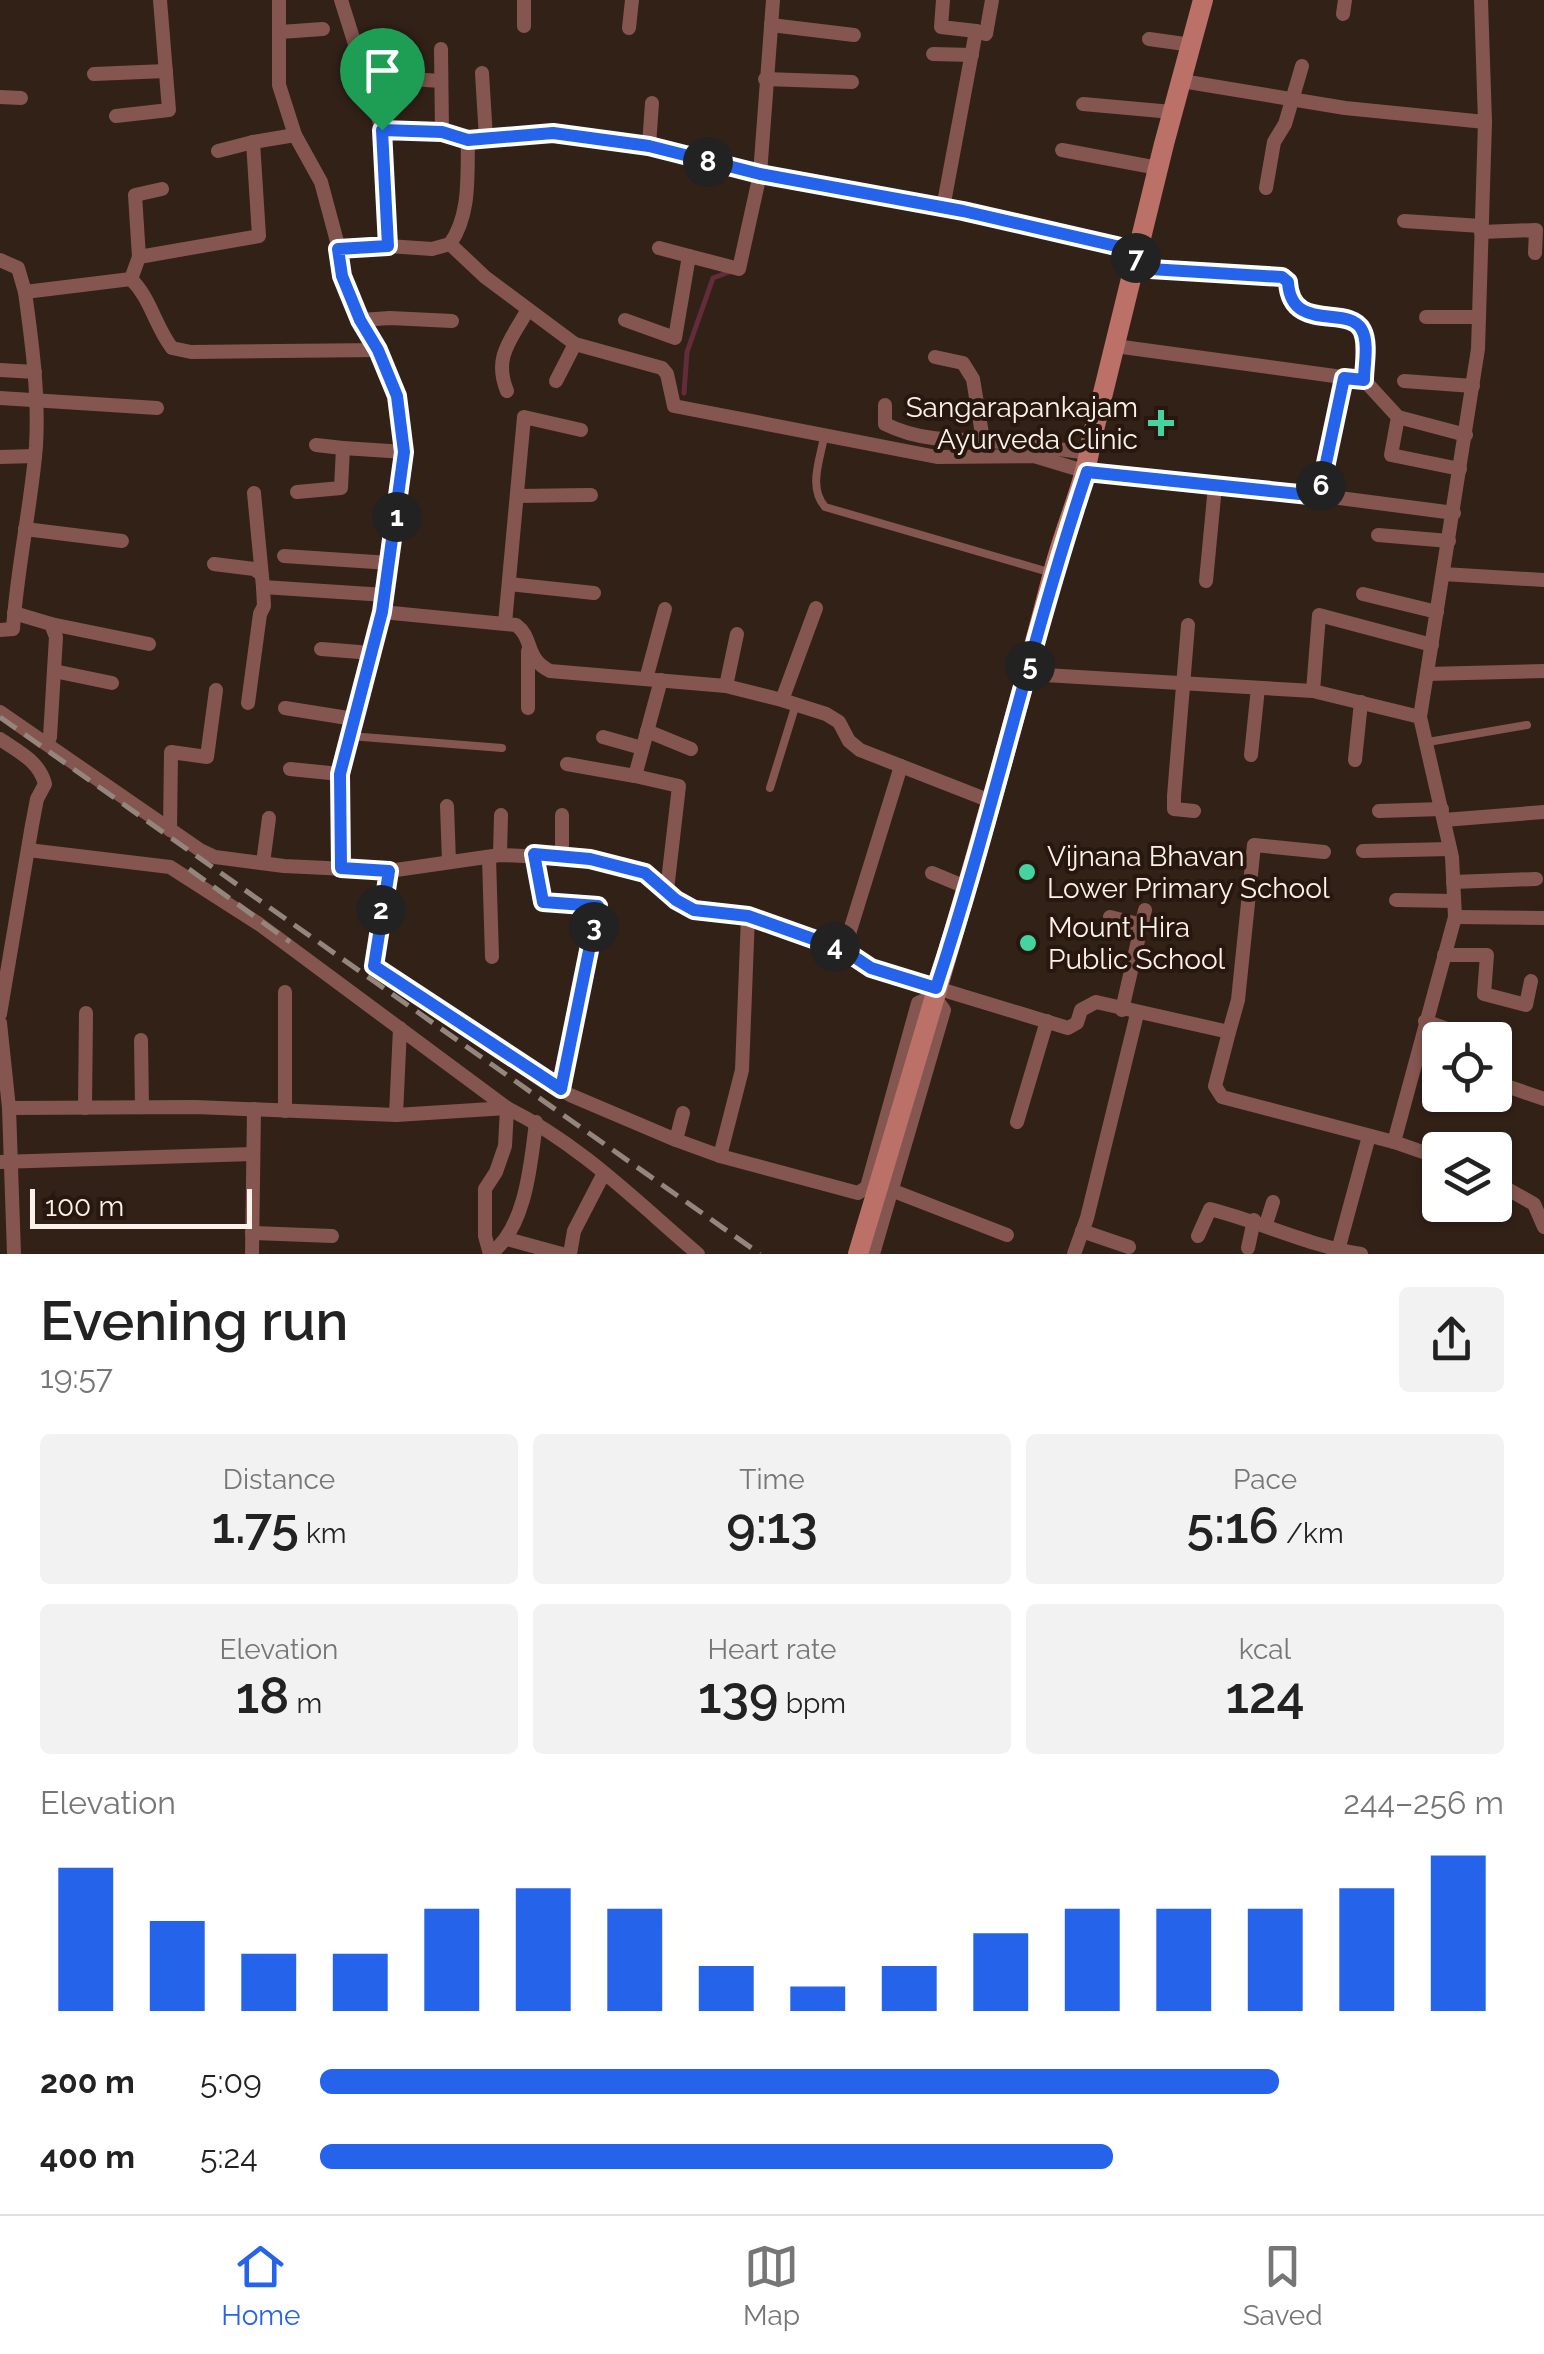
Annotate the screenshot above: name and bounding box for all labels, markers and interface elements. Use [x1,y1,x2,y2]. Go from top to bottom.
pin [340,28,425,131]
icon: arrive [355,43,410,98]
pin: 8 [683,137,733,187]
text: 8 [700,145,716,178]
pin: 7 [1111,233,1161,283]
text: 7 [1128,241,1144,274]
place label: Sangarapankajam Ayurveda Clinic [906,391,1138,456]
marker: Sangarapankajam Ayurveda Clinic [1148,410,1174,436]
pin: 6 [1296,461,1346,511]
text: 6 [1313,469,1330,502]
pin: 1 [372,492,422,542]
text: 1 [390,500,404,533]
pin: 5 [1005,641,1055,691]
text: 5 [1022,649,1038,682]
place label: Vijnana Bhavan Lower Primary School [1047,840,1330,905]
marker: Vijnana Bhavan Lower Primary School [1016,861,1038,883]
pin: 2 [356,885,406,935]
text: 2 [373,893,389,926]
pin: 3 [569,902,619,952]
text: 3 [586,910,602,943]
place label: Mount Hira Public School [1048,911,1226,976]
pin: 4 [810,922,860,972]
text: 4 [827,930,843,963]
marker: Mount Hira Public School [1017,932,1039,954]
map controls [1422,1022,1512,1222]
button: locate [1422,1022,1512,1112]
button: layers [1422,1132,1512,1222]
scale bar [30,1184,252,1228]
text: 100 m [45,1190,124,1223]
button: share [1399,1287,1504,1392]
text: Evening run [40,1288,348,1353]
text: 19:57 [40,1358,113,1395]
text: Distance [223,1463,335,1496]
text: Time [739,1463,805,1496]
text: Pace [1233,1463,1297,1496]
text: 1.75 [211,1496,299,1555]
text: 9:13 [726,1496,818,1555]
text: 5:16 [1186,1496,1279,1555]
text: km [299,1517,347,1550]
text: /km [1279,1517,1344,1550]
text: Elevation [220,1633,338,1666]
text: Heart rate [708,1633,836,1666]
text: kcal [1239,1633,1291,1666]
text: 18 [236,1666,289,1725]
text: 139 [698,1666,779,1725]
text: 124 [1225,1666,1305,1725]
text: m [289,1687,322,1720]
text: bpm [779,1687,846,1720]
text: Elevation [40,1784,176,1821]
text: 244–256 m [1343,1784,1504,1821]
text: 200 m [40,2063,135,2100]
text: 5:09 [200,2063,262,2100]
text: 400 m [40,2138,135,2175]
text: 5:24 [200,2138,258,2175]
tab: Home [221,2239,301,2332]
tab: Map [743,2239,800,2332]
tab: Saved [1243,2239,1323,2332]

